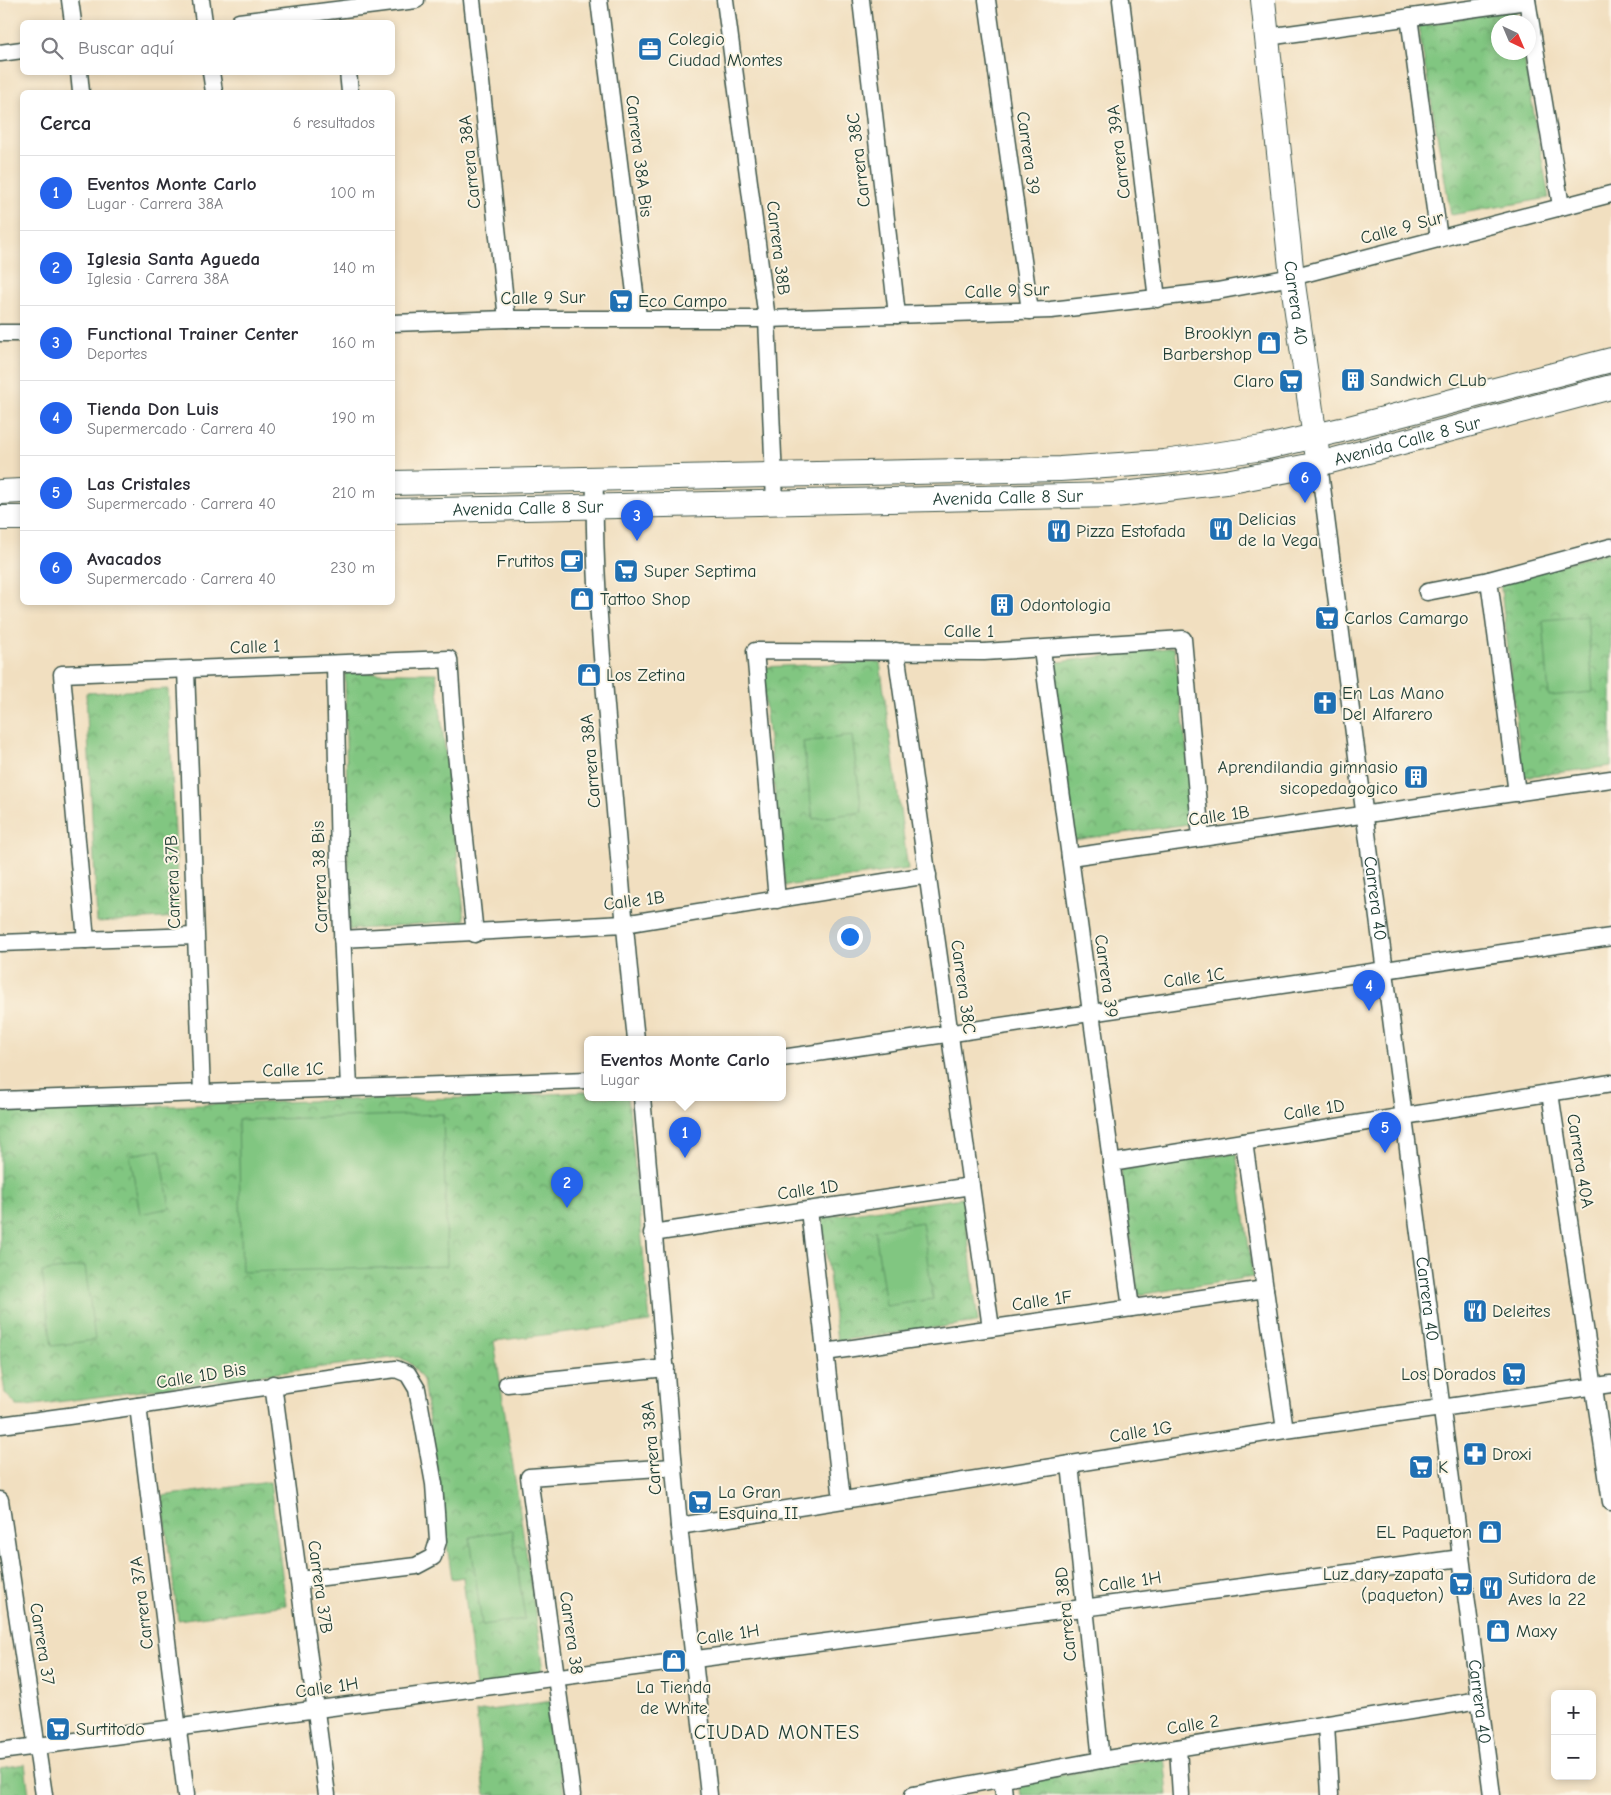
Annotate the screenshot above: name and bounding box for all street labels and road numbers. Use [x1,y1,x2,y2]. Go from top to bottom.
street label: Carrera 38A Bis [621,94,657,218]
street label: Carrera 39A [1103,104,1135,200]
street label: Carrera 39 [1012,110,1044,196]
street label: Carrera 38C [843,112,875,208]
street label: Carrera 38A [455,114,485,210]
street label: Carrera 38B [762,200,794,296]
street label: Calle 9 Sur [1358,207,1447,249]
street label: Carrera 40 [1280,260,1312,347]
street label: Calle 9 Sur [964,279,1051,303]
street label: Calle 9 Sur [500,287,587,309]
street label: Avenida Calle 8 Sur [1332,411,1484,470]
street label: Avenida Calle 8 Sur [932,485,1084,510]
street label: Avenida Calle 8 Sur [453,496,604,520]
street label: Calle 1 [944,621,994,642]
street label: Calle 1 [229,636,281,658]
street label: Carrera 38A [576,713,606,809]
street label: Calle 1B [1187,801,1251,831]
street label: Carrera 38 Bis [308,820,332,934]
street label: Carrera 37B [161,835,185,929]
street label: Carrera 40 [1360,855,1391,942]
street label: Calle 1B [602,887,666,915]
street label: Carrera 39 [1090,933,1122,1019]
street label: Carrera 38C [946,939,980,1035]
street label: Calle 1C [1162,963,1226,993]
street label: Calle 1C [262,1058,324,1082]
street label: Calle 1D [1282,1095,1346,1125]
street label: Carrera 40A [1562,1112,1598,1210]
street label: Calle 1D [776,1175,840,1205]
street label: Carrera 40 [1412,1255,1443,1343]
street label: Calle 1F [1010,1286,1074,1316]
street label: Calle 1D Bis [155,1359,247,1393]
street label: Carrera 38A [637,1400,667,1496]
street label: Calle 1G [1108,1417,1174,1447]
street label: Carrera 37B [303,1539,337,1635]
street label: Carrera 37A [126,1555,158,1651]
street label: Carrera 38D [1051,1566,1081,1662]
street label: Calle 1H [1097,1567,1163,1597]
street label: Carrera 38 [555,1590,587,1676]
street label: Carrera 37 [25,1601,59,1687]
street label: Calle 1H [695,1620,761,1650]
street label: Carrera 40 [1464,1658,1496,1745]
street label: Calle 1H [294,1673,360,1703]
street label: Calle 2 [1165,1711,1221,1739]

